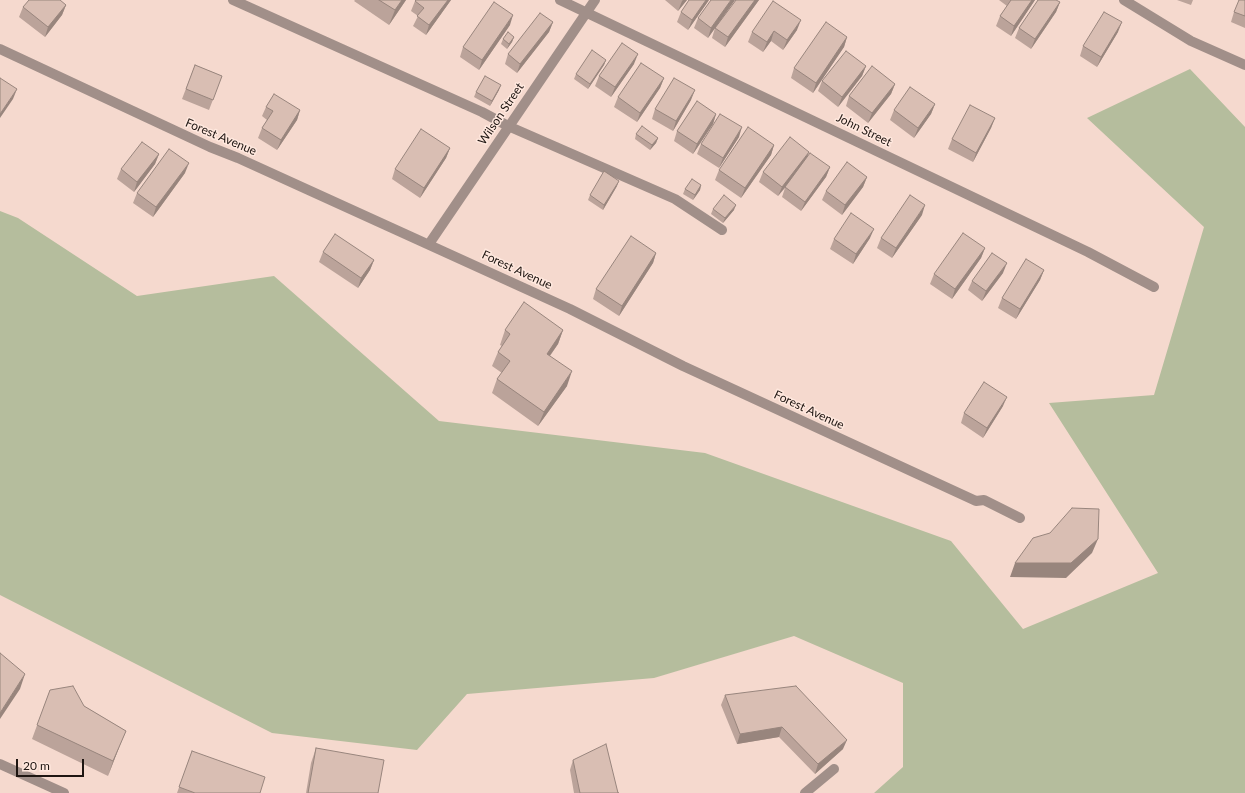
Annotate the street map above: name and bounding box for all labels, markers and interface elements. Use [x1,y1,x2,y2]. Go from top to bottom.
street label: Wilson Street [475,80,527,148]
street label: John Street [834,110,894,150]
street label: Forest Avenue [183,116,259,158]
street label: Forest Avenue [480,247,554,293]
street label: Forest Avenue [772,387,846,433]
scale bar [18,751,86,777]
text: 20 m [23,758,50,773]

